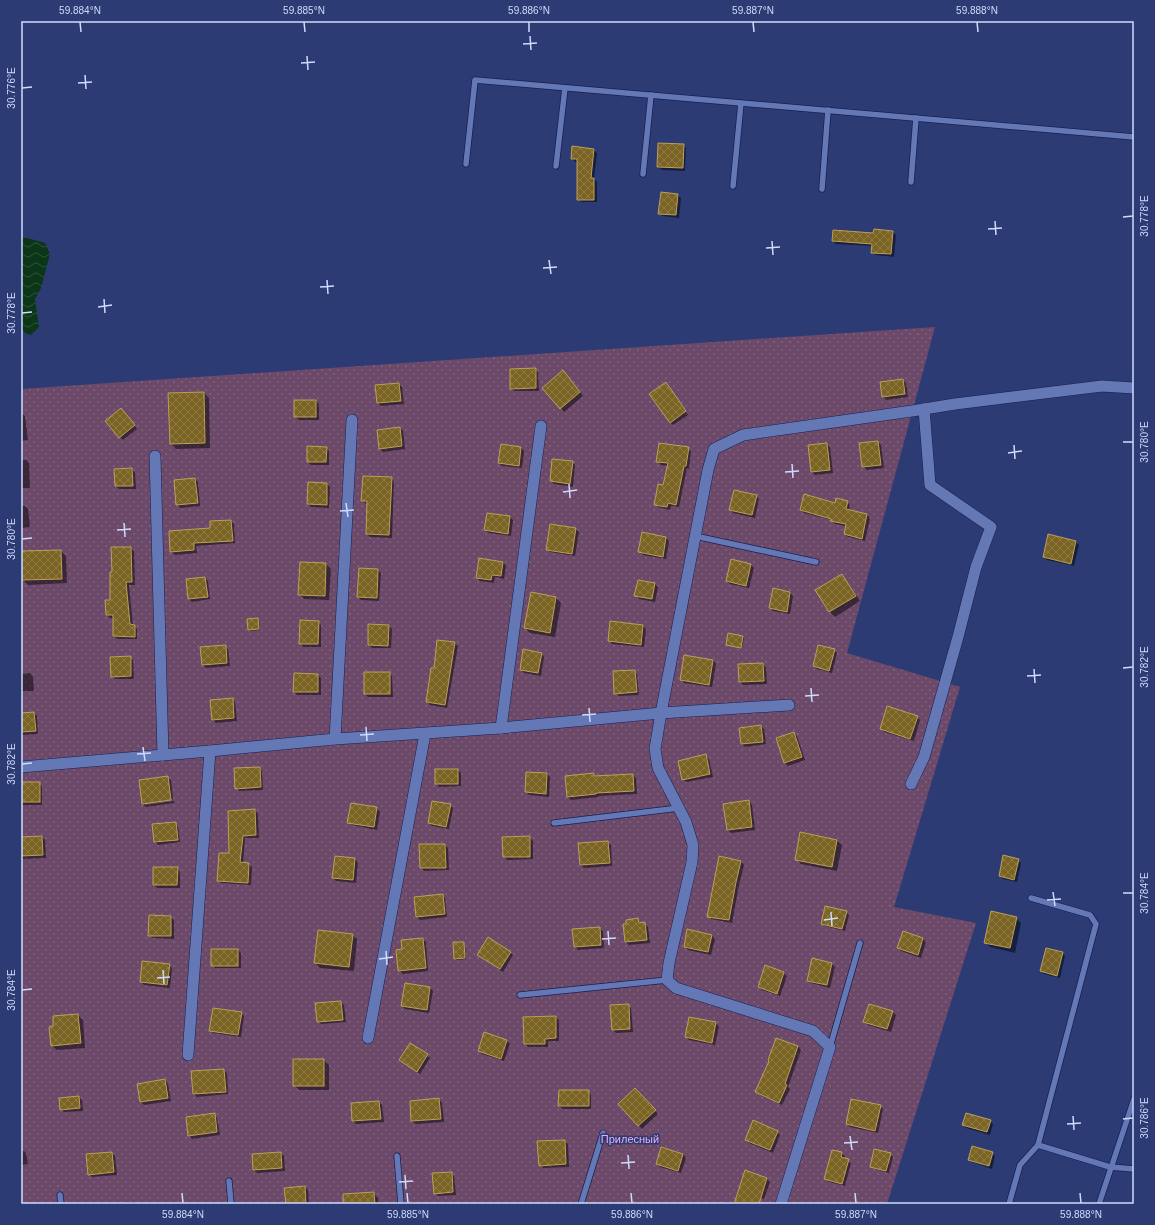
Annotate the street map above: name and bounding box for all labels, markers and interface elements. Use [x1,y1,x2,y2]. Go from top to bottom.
text: 59.884°N [59,5,101,16]
text: 59.885°N [283,5,325,16]
text: 59.886°N [508,5,550,16]
text: 59.887°N [732,5,774,16]
text: 59.888°N [956,5,998,16]
text: 30.776°E [6,67,17,109]
text: 30.778°E [1139,195,1150,237]
text: 30.778°E [6,292,17,334]
text: 30.780°E [1139,421,1150,463]
text: 30.780°E [6,518,17,560]
text: 30.782°E [1139,646,1150,688]
text: 30.782°E [6,743,17,785]
text: 30.784°E [1139,872,1150,914]
text: 30.784°E [6,969,17,1011]
text: 30.786°E [1139,1097,1150,1139]
park label: Прилесный [601,1133,659,1145]
text: 59.884°N [162,1209,204,1220]
text: 59.885°N [387,1209,429,1220]
text: 59.886°N [611,1209,653,1220]
text: 59.887°N [835,1209,877,1220]
text: 59.888°N [1060,1209,1102,1220]

